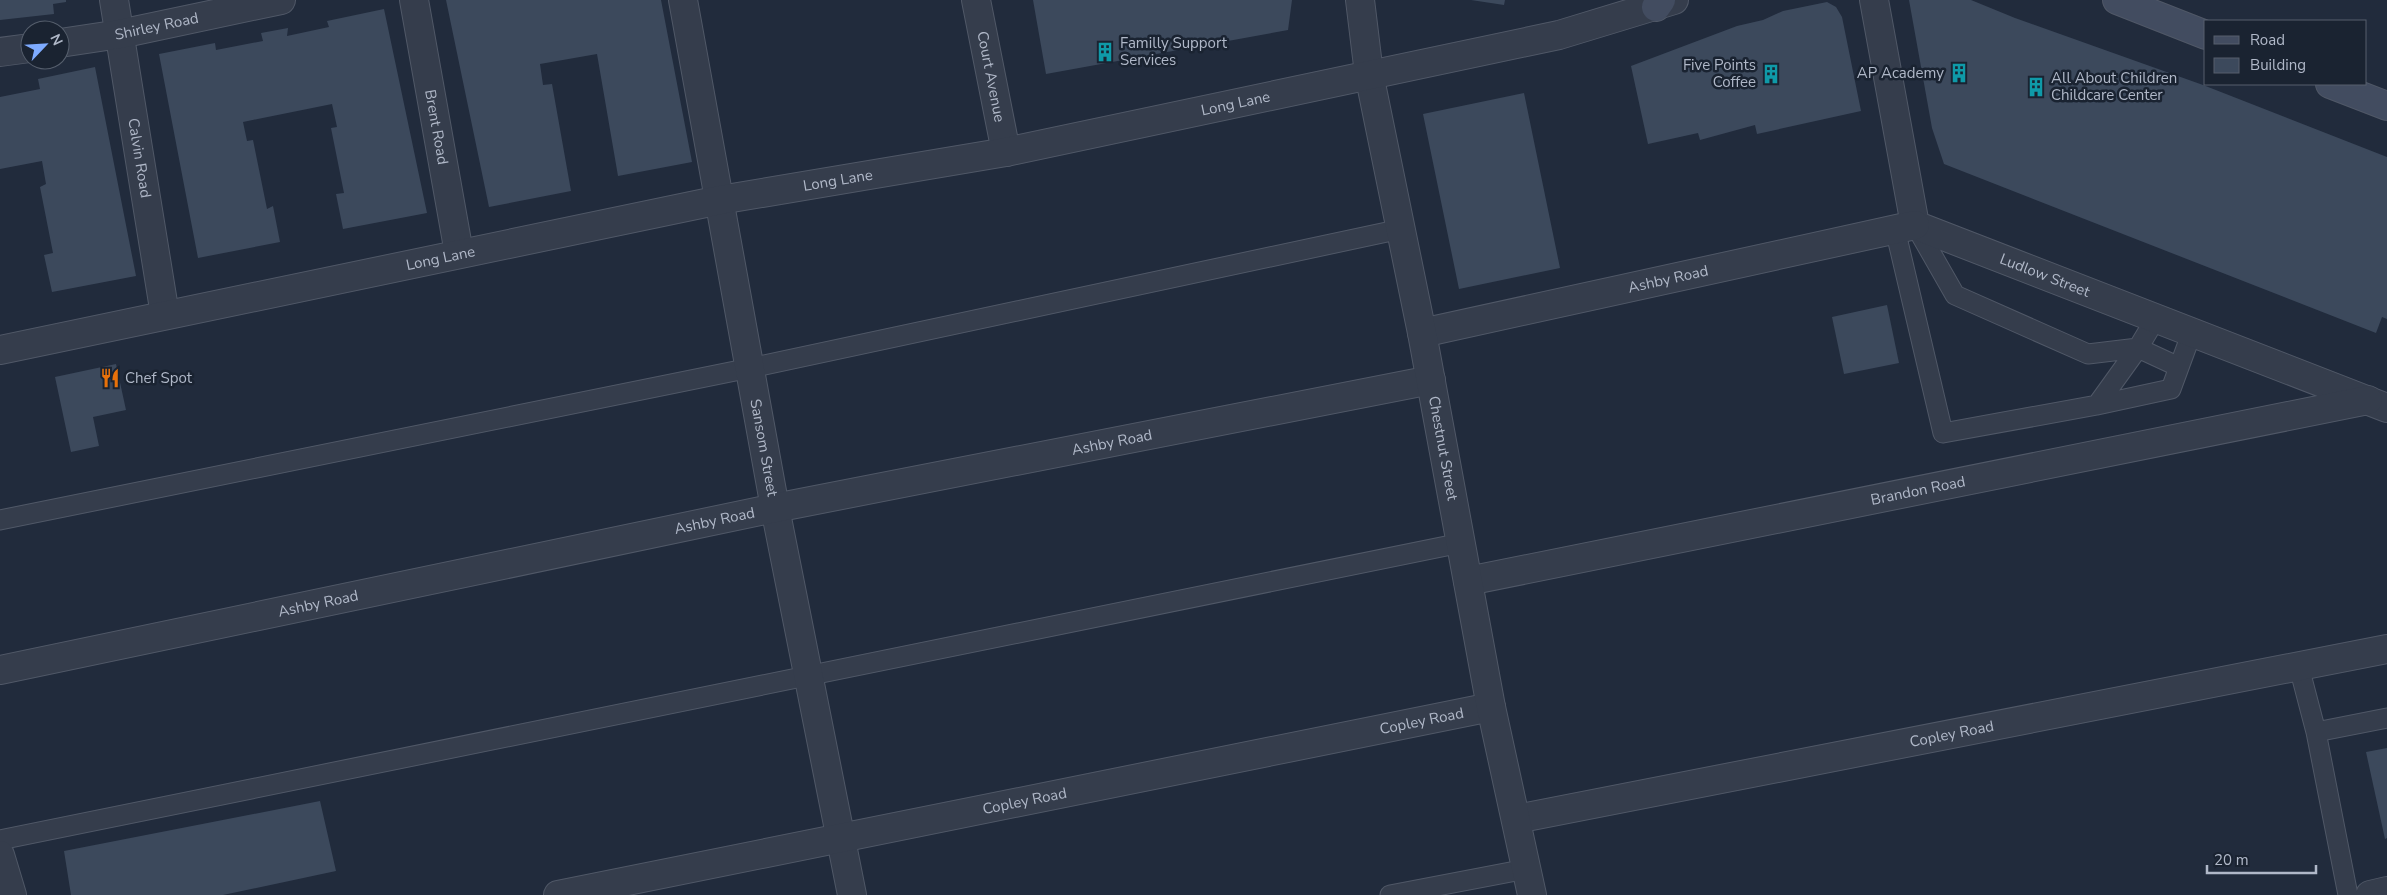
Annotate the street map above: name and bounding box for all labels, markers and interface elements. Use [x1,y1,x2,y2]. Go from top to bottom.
street label: Shirley Road [113,8,200,45]
north arrow [20,20,70,70]
legend [2204,20,2367,85]
street label: Court Avenue [972,29,1010,124]
text: Road [2250,30,2285,50]
text: N [46,31,67,48]
place label: Familly Support Services [1120,33,1228,70]
building icon: Familly Support Services [1094,41,1116,63]
place label: Five Points Coffee [1683,55,1756,92]
text: Building [2250,55,2306,75]
building icon: AP Academy [1948,62,1970,84]
building icon: Five Points Coffee [1760,63,1782,85]
place label: AP Academy [1857,63,1944,83]
place label: All About Children Childcare Center [2051,68,2177,105]
building icon: All About Children Childcare Center [2025,76,2047,98]
street label: Long Lane [1199,86,1272,121]
street label: Brent Road [420,88,453,166]
street label: Calvin Road [123,117,156,199]
street label: Long Lane [802,165,874,196]
street label: Long Lane [404,241,477,275]
street label: Ludlow Street [1997,249,2094,302]
street label: Ashby Road [1626,261,1710,298]
restaurant icon: Chef Spot [99,367,121,389]
place label: Chef Spot [125,368,193,388]
street label: Chestnut Street [1424,394,1463,503]
street label: Sansom Street [745,397,783,499]
street label: Ashby Road [1070,425,1154,460]
street label: Brandon Road [1869,471,1967,510]
street label: Ashby Road [673,502,757,539]
street label: Ashby Road [276,585,360,622]
street label: Copley Road [1378,703,1465,739]
street label: Copley Road [1908,716,1996,752]
street label: Copley Road [981,783,1068,819]
scale bar [2207,842,2316,874]
text: 20 m [2214,850,2249,870]

